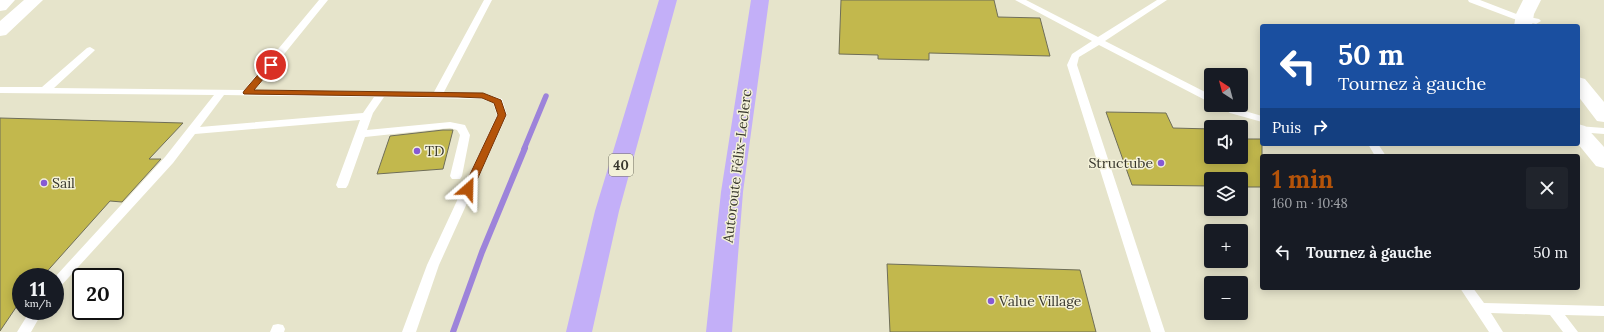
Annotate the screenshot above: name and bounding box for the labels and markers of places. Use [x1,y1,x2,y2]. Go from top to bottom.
pin [254,48,288,82]
place label: TD [425,142,444,160]
marker: TD [412,146,422,156]
place label: Structube [1088,154,1153,172]
marker: Structube [1156,158,1166,168]
place label: Sail [52,174,75,192]
marker: Sail [39,178,49,188]
place label: Value Village [998,292,1082,310]
marker: Value Village [986,296,996,306]

